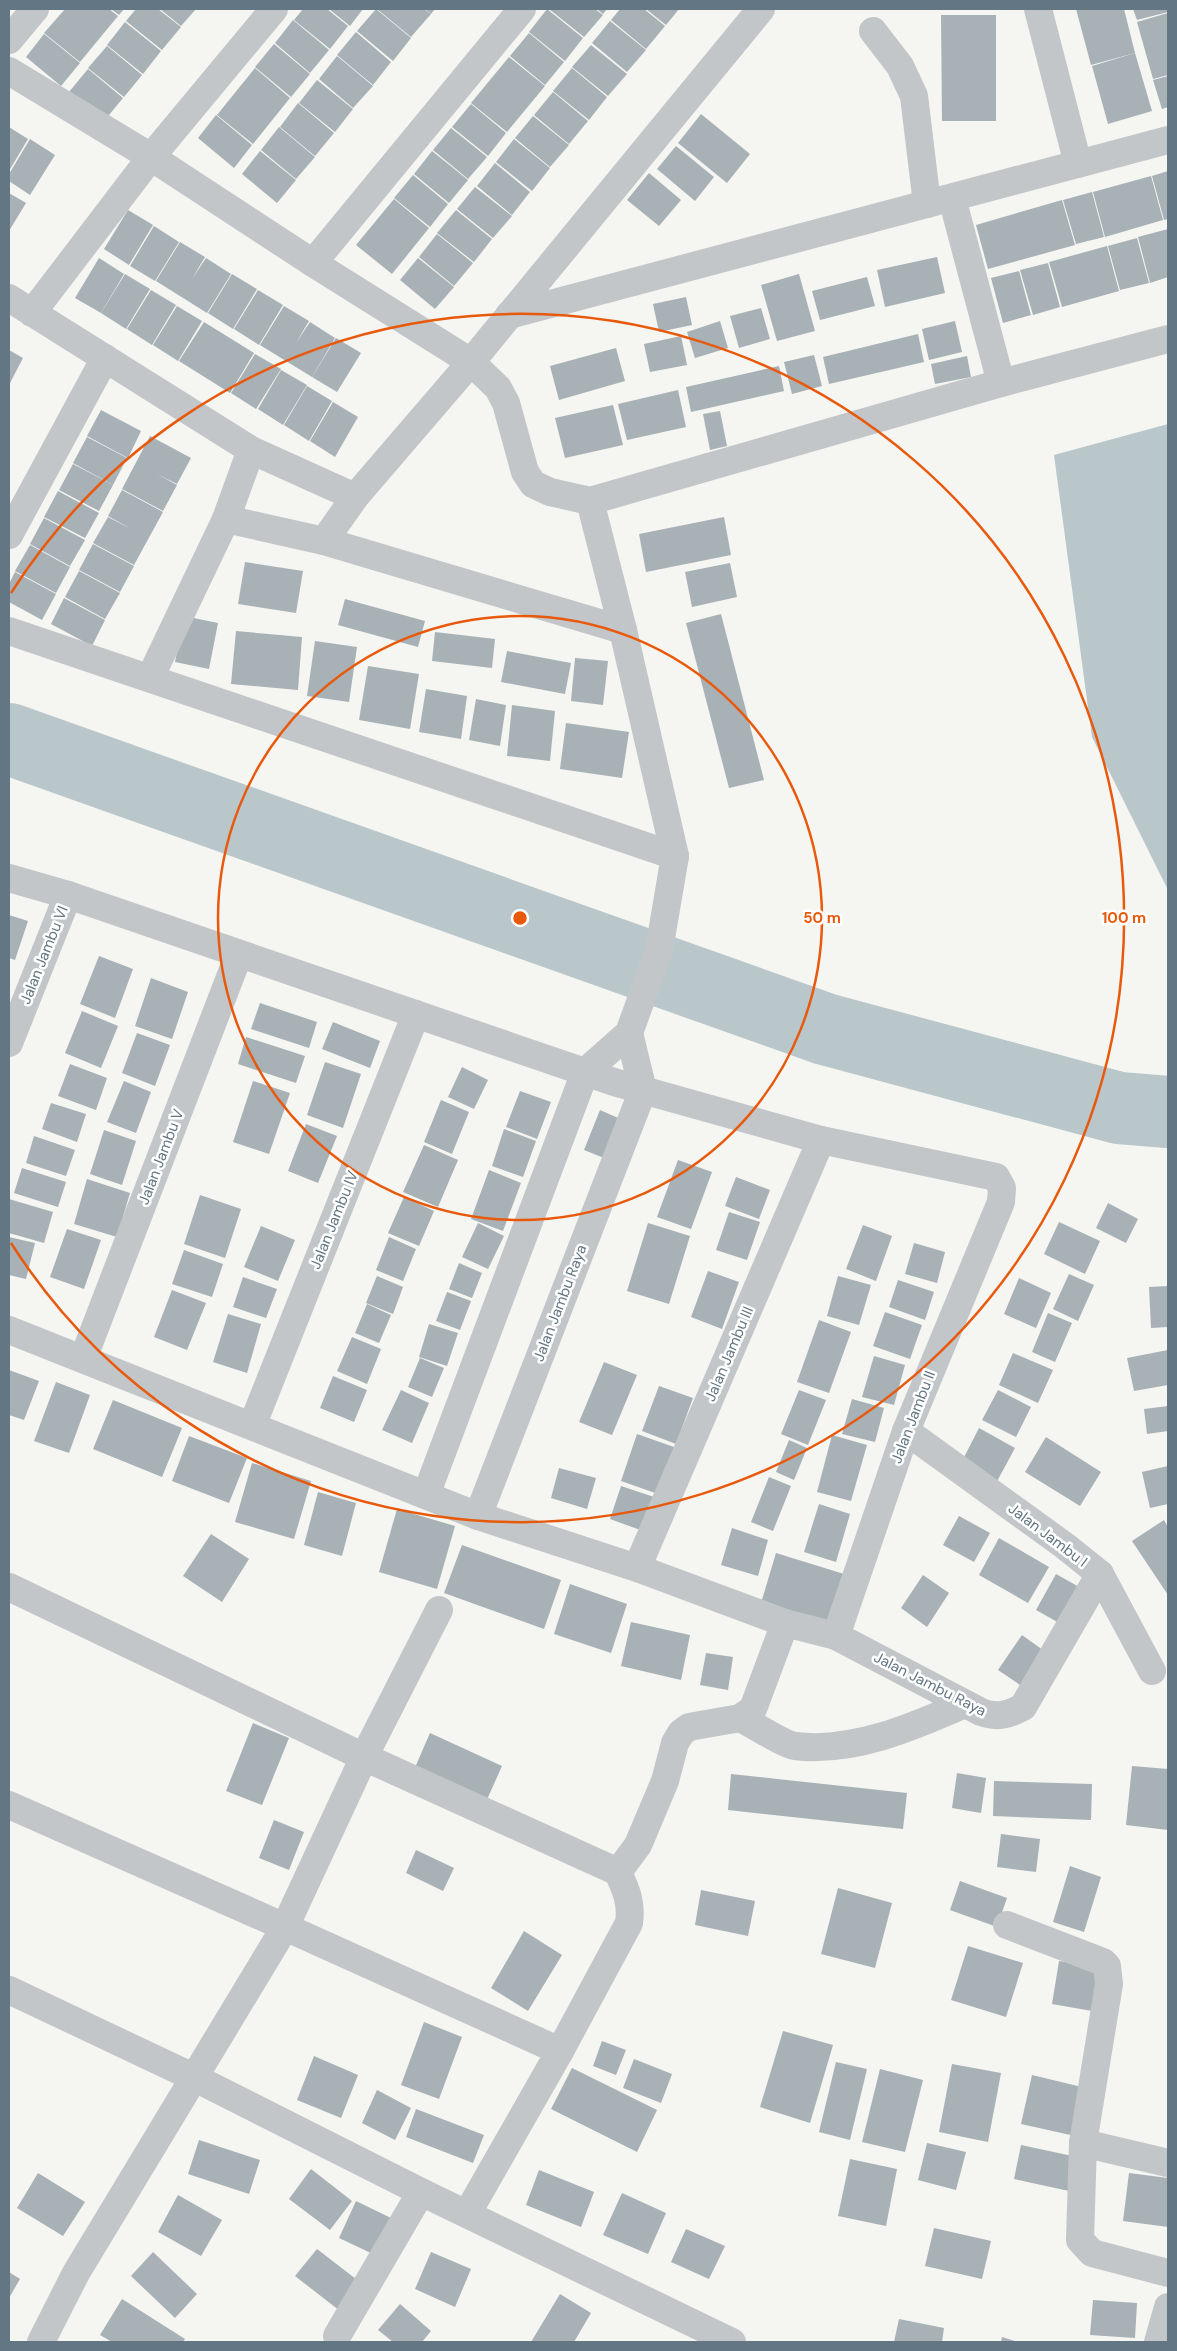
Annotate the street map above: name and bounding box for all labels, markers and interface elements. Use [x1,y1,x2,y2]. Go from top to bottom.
street label: Jalan Jambu VI [15,903,73,1007]
text: 50 m [803,908,841,928]
text: 100 m [1102,908,1146,928]
centre of rings [511,909,529,927]
street label: Jalan Jambu V [134,1106,188,1208]
street label: Jalan Jambu IV [305,1168,363,1272]
street label: Jalan Jambu Raya [529,1242,591,1364]
street label: Jalan Jambu III [700,1303,758,1405]
street label: Jalan Jambu II [886,1368,940,1466]
street label: Jalan Jambu I [1004,1499,1092,1571]
street label: Jalan Jambu Raya [870,1647,990,1721]

